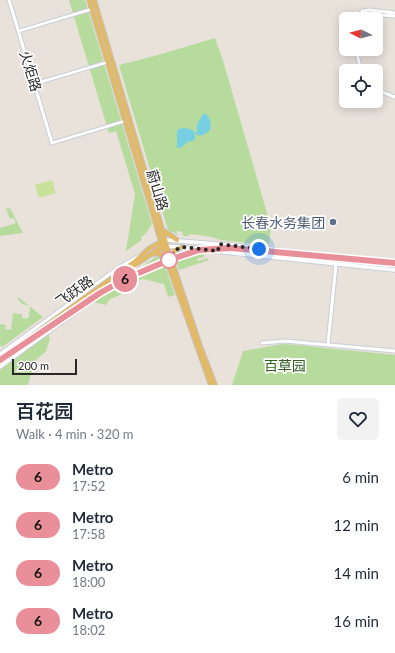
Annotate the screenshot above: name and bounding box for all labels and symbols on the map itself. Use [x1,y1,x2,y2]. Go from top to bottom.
north arrow [339,12,383,56]
street label: 火炬路 [17,48,45,94]
street label: 蔚山路 [144,167,172,213]
place label: 长春水务集团 [241,214,325,231]
marker: 长春水务集团 [328,217,338,227]
your location [249,239,269,259]
unlabelled marker [160,251,178,269]
line badge: 6 [112,266,138,292]
street label: 飞跃路 [52,272,96,310]
scale bar [12,357,77,376]
park label: 百草园 [264,357,306,374]

